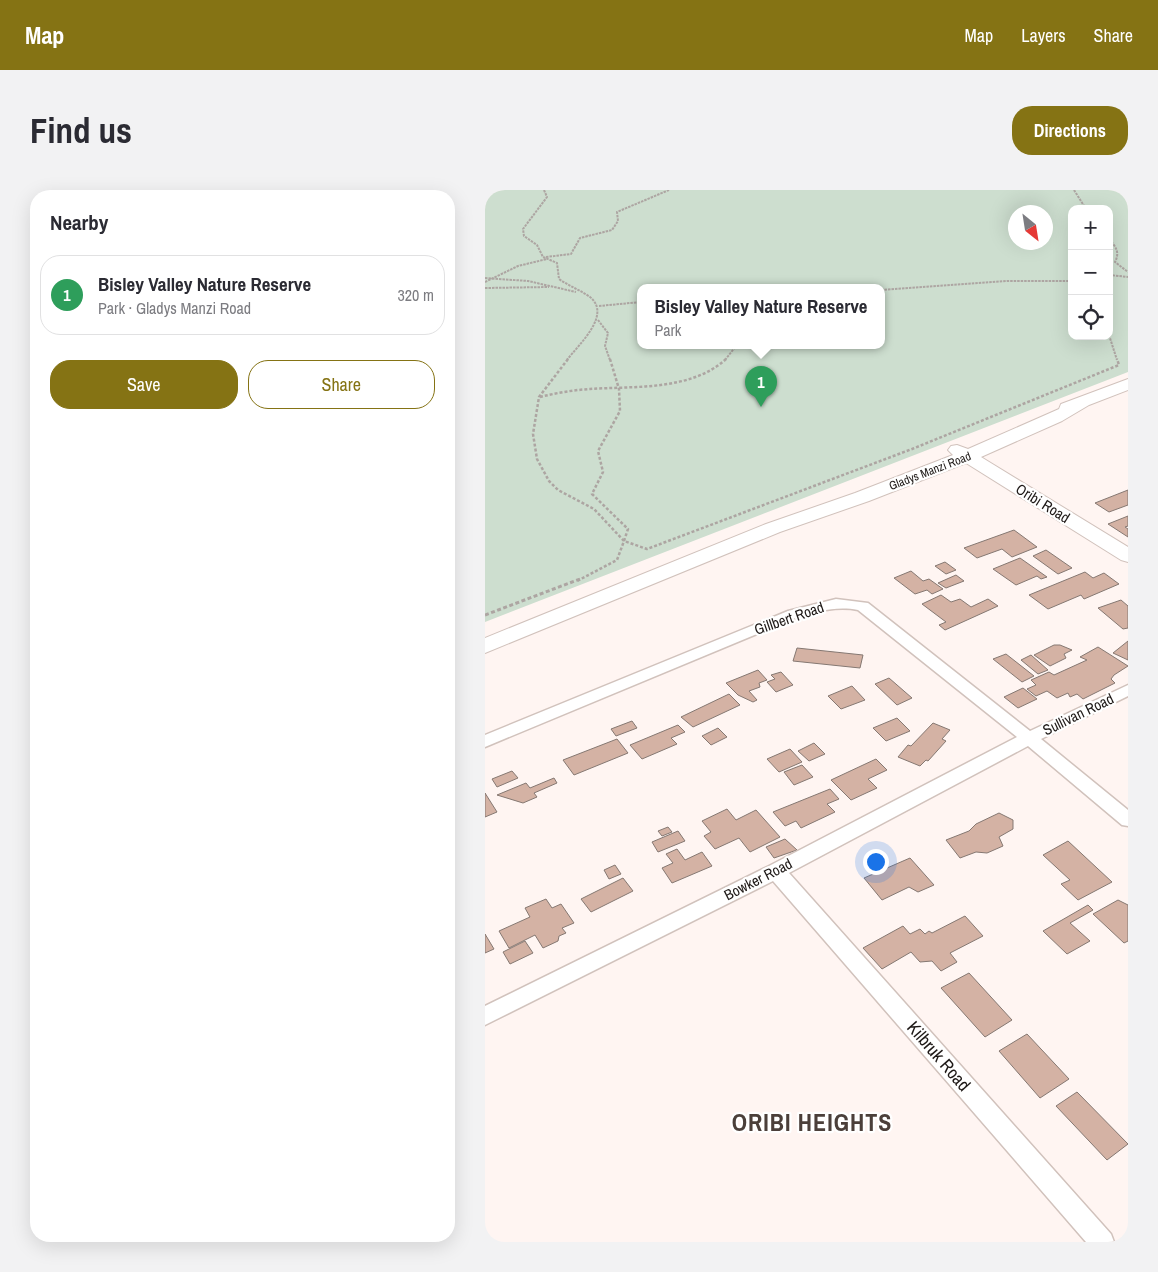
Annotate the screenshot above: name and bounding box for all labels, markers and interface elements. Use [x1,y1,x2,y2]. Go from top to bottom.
text: Map [25,19,64,51]
text: Map [965,23,993,48]
text: Layers [1021,23,1066,48]
text: Share [1094,23,1133,48]
button: Directions [1012,106,1128,155]
text: Find us [30,107,132,154]
north arrow [1008,205,1053,250]
map controls [1068,205,1113,340]
button: + [1068,205,1113,250]
text: Nearby [50,208,108,237]
button: − [1068,250,1113,295]
text: Bisley Valley Nature Reserve [98,271,311,297]
text: 1 [63,284,71,306]
text: 320 m [398,284,434,306]
popup [637,284,885,349]
text: Bisley Valley Nature Reserve [654,293,868,319]
button: locate [1068,295,1113,340]
text: Park · Gladys Manzi Road [98,297,251,319]
text: Park [654,319,681,341]
button: Save [50,360,238,409]
button: Share [248,360,435,409]
pin: 1 [745,366,777,407]
street label: Gladys Manzi Road [887,448,973,494]
street label: Oribi Road [1012,478,1074,528]
street label: Gillbert Road [751,596,827,640]
street label: Sullivan Road [1039,688,1117,740]
your location [863,849,889,875]
street label: Bowker Road [720,853,796,905]
street label: Kilbruk Road [902,1016,976,1096]
district label: ORIBI HEIGHTS [732,1106,892,1138]

